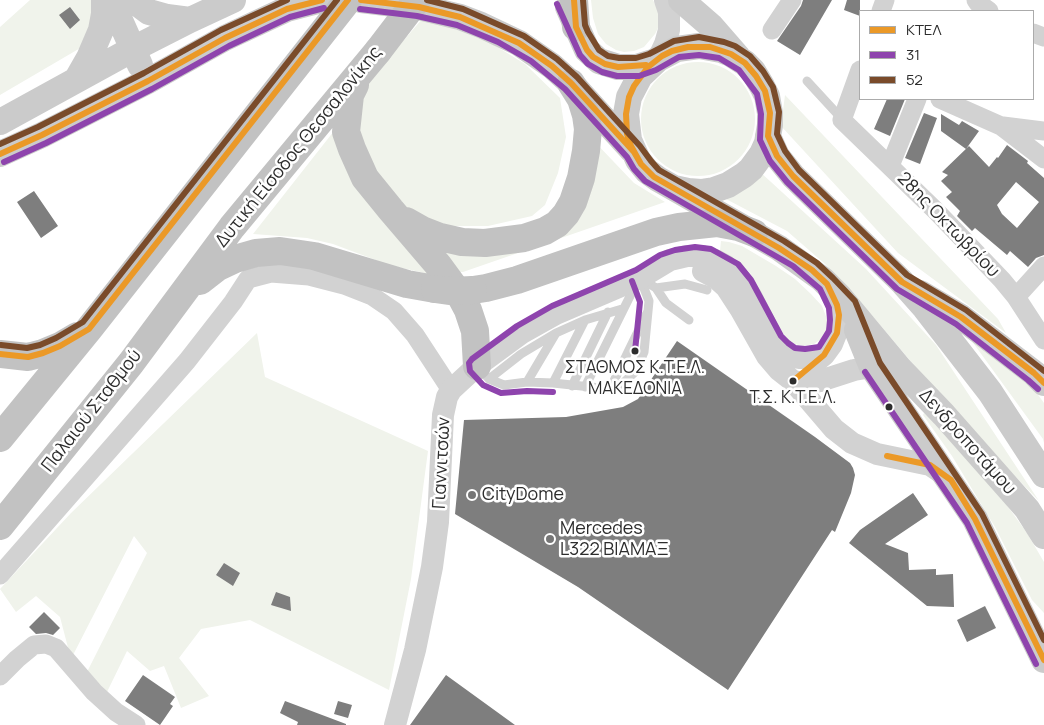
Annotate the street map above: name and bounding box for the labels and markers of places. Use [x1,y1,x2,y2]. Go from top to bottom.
marker: ΣΤΑΘΜΟΣ Κ.Τ.Ε.Λ. ΜΑΚΕΔΟΝΙΑ [630,346,640,356]
place label: ΣΤΑΘΜΟΣ Κ.Τ.Ε.Λ. ΜΑΚΕΔΟΝΙΑ [565,358,705,398]
marker: Τ.Σ. Κ.Τ.Ε.Λ. [788,376,798,386]
place label: Τ.Σ. Κ.Τ.Ε.Λ. [749,388,837,408]
unlabelled marker [884,402,894,412]
place label: CityDome [482,484,564,506]
marker: CityDome [466,489,478,501]
place label: Mercedes L322 ΒΙΑΜΑΞ [560,518,669,560]
marker: Mercedes L322 ΒΙΑΜΑΞ [544,533,556,545]

